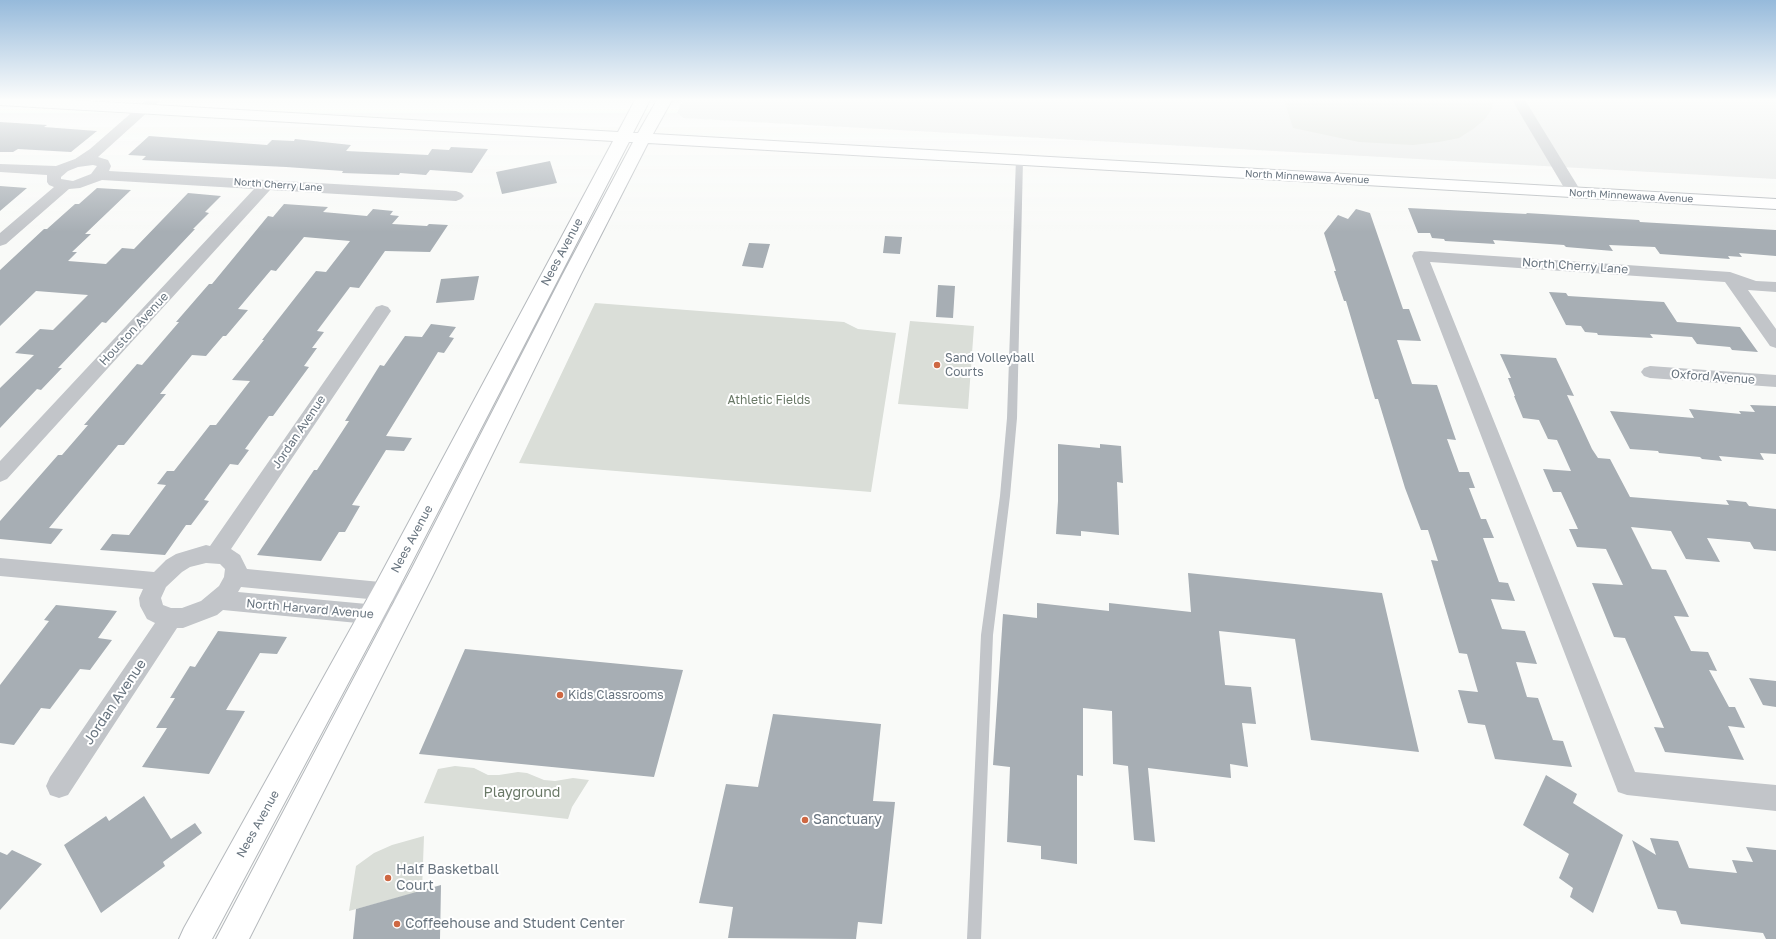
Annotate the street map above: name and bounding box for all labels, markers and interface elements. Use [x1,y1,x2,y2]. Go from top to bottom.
street label: North Minnewawa Avenue [1245,168,1369,186]
street label: North Cherry Lane [233,176,323,194]
street label: North Minnewawa Avenue [1569,187,1693,205]
street label: Nees Avenue [538,216,586,288]
street label: North Cherry Lane [1521,255,1629,277]
street label: Houston Avenue [96,289,172,369]
place label: Sand Volleyball Courts [945,351,1035,379]
marker: Sand Volleyball Courts [932,360,942,370]
street label: Oxford Avenue [1671,367,1755,387]
street label: Jordan Avenue [269,393,329,471]
park label: Athletic Fields [728,393,810,407]
street label: Nees Avenue [388,503,436,575]
street label: North Harvard Avenue [246,596,374,622]
street label: Jordan Avenue [80,656,150,748]
place label: Kids Classrooms [568,688,664,702]
marker: Kids Classrooms [555,690,565,700]
park label: Playground [484,785,560,801]
street label: Nees Avenue [234,788,282,860]
place label: Sanctuary [813,812,882,828]
marker: Sanctuary [800,815,810,825]
place label: Half Basketball Court [396,862,499,894]
marker: Half Basketball Court [383,873,393,883]
place label: Coffeehouse and Student Center [405,916,625,932]
marker: Coffeehouse and Student Center [392,919,402,929]

